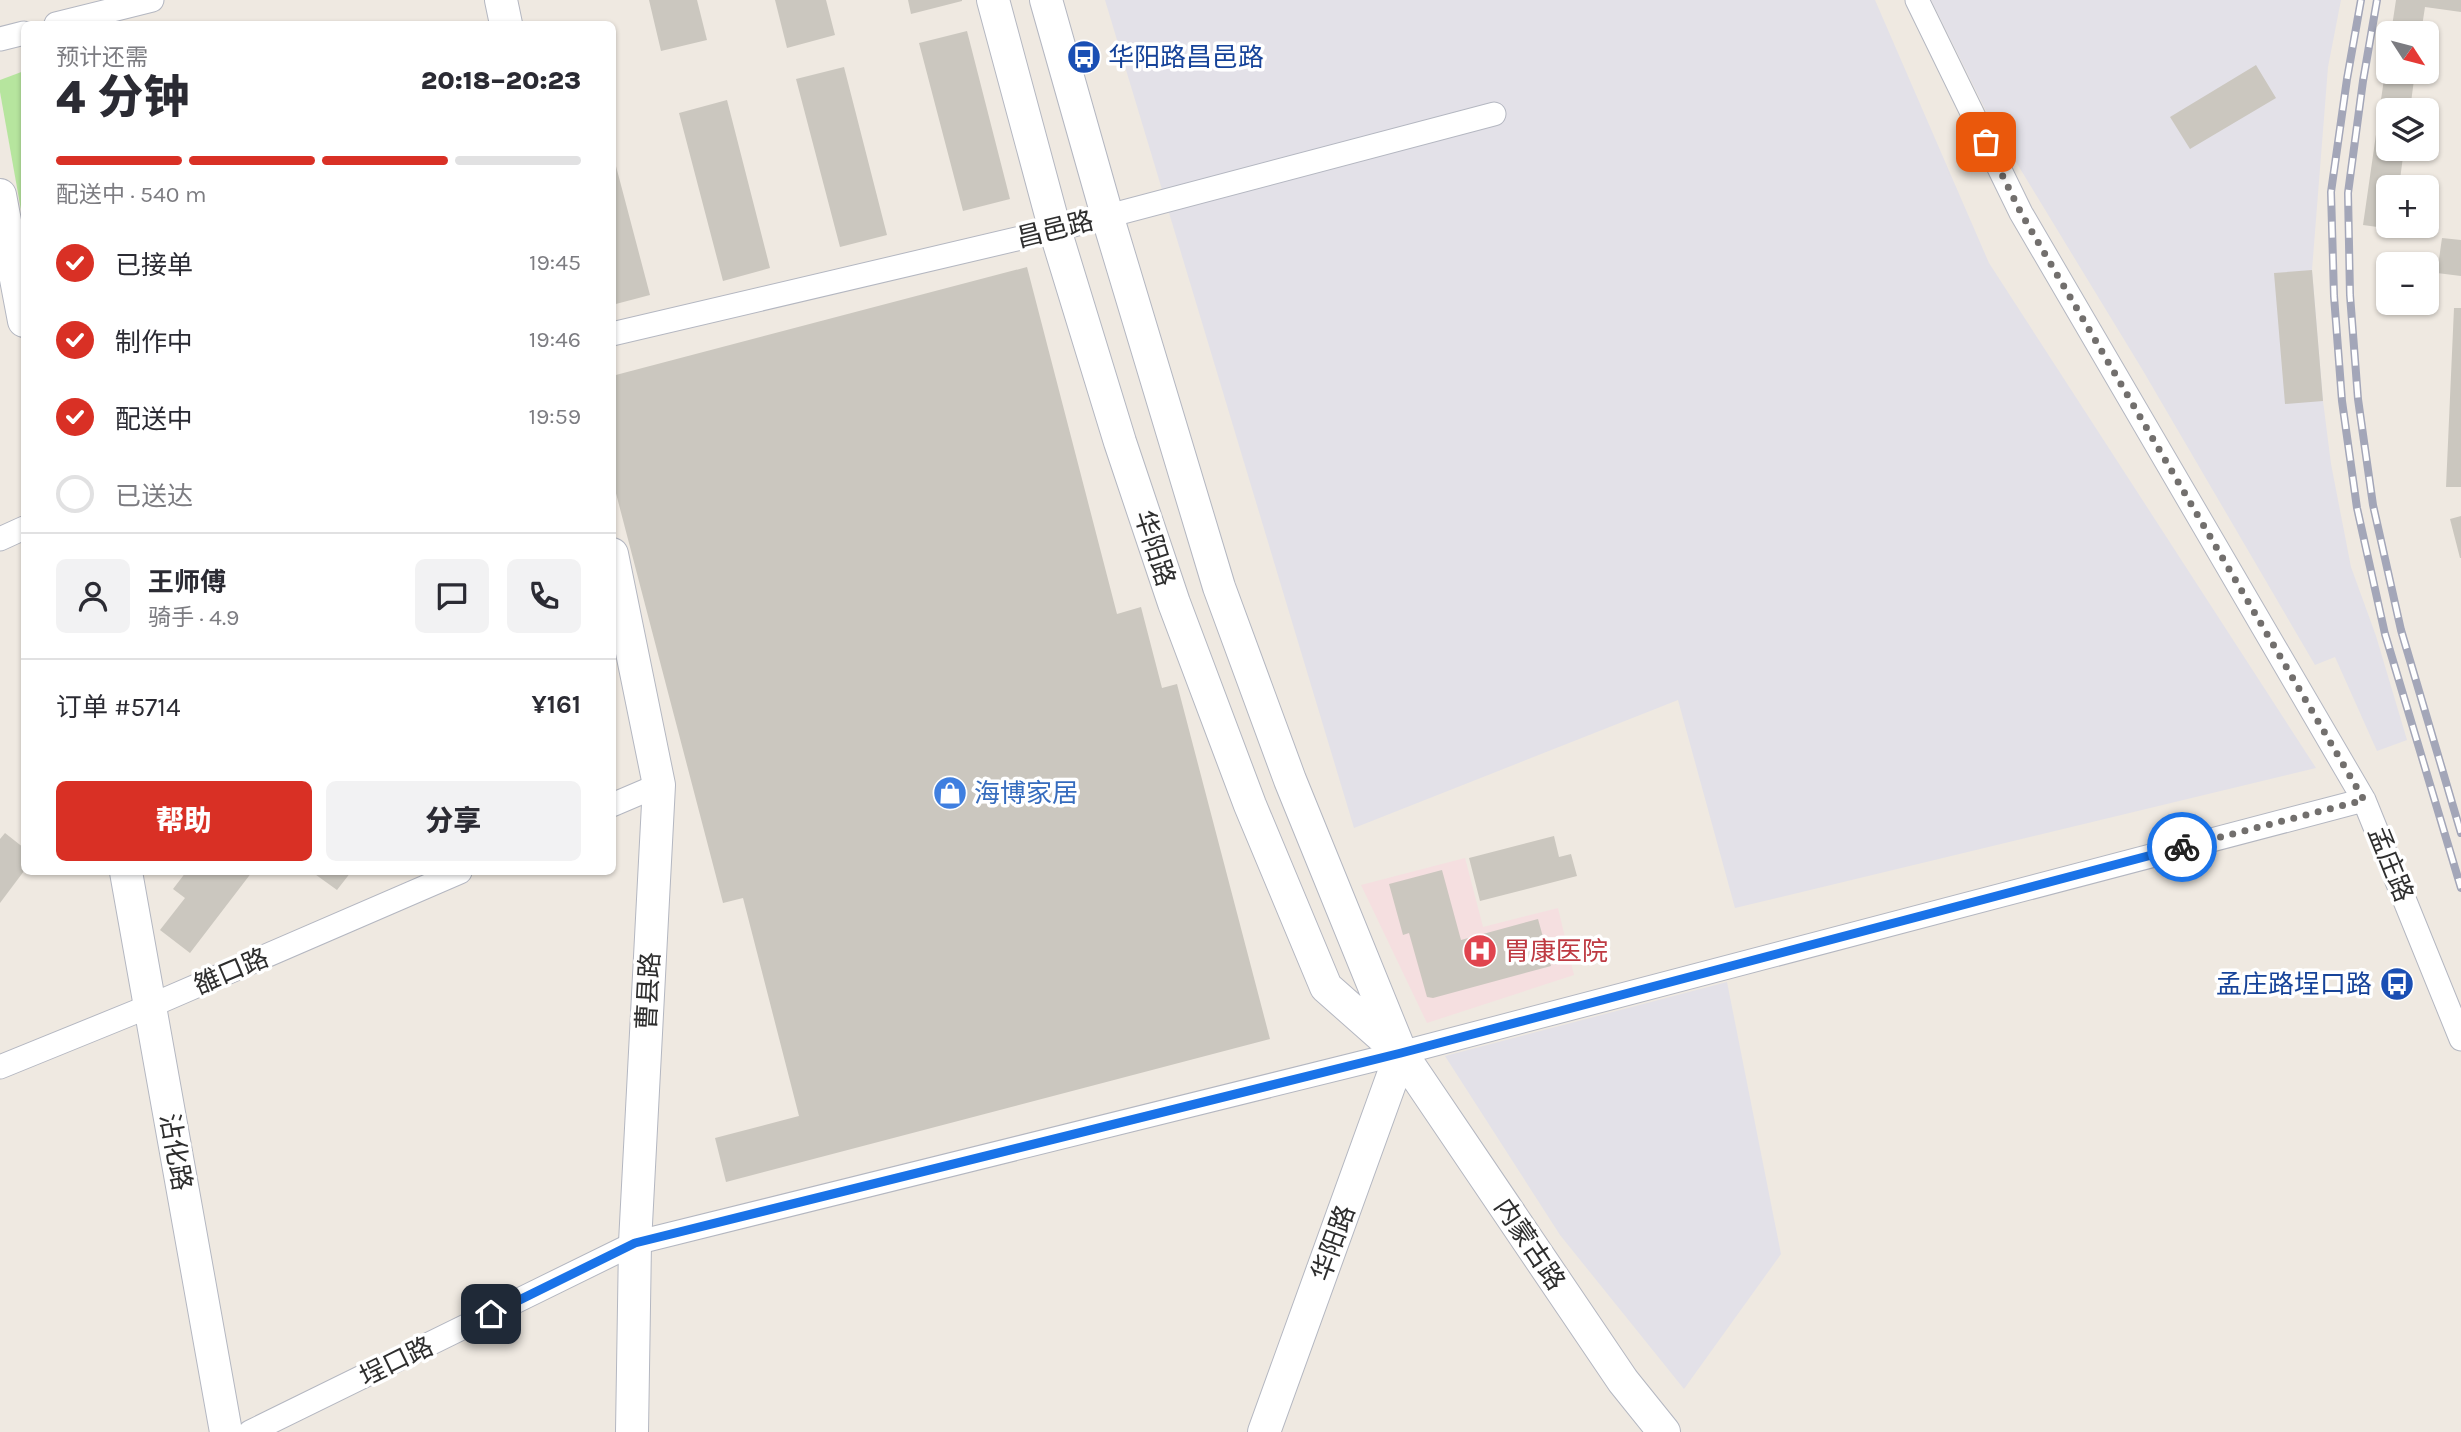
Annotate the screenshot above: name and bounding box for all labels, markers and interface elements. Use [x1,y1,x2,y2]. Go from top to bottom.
north arrow [2376,21,2440,84]
map controls [2376,21,2439,315]
bus stop icon: 华阳路昌邑路 [1065,38,1103,76]
place label: 华阳路昌邑路 [1108,42,1264,73]
text: 预计还需 [56,44,148,71]
text: 20:18–20:23 [421,65,581,96]
text: 4 分钟 [56,71,190,125]
button: layers [2376,98,2439,161]
pin [1956,112,2016,172]
icon: bag [1967,123,2005,161]
button: + [2376,175,2439,238]
text: 配送中 · 540 m [56,181,207,208]
street label: 昌邑路 [1014,205,1097,254]
icon: check [56,244,94,282]
text: 19:45 [529,249,581,276]
text: 已接单 [115,250,193,281]
button: − [2376,252,2439,315]
icon: check [56,321,94,359]
text: 19:46 [529,326,581,353]
text: 制作中 [115,327,193,358]
icon: check [56,398,94,436]
text: 19:59 [528,403,581,430]
text: 配送中 [115,404,193,435]
text: 已送达 [115,481,193,512]
street label: 华阳路 [1128,506,1181,590]
button: person [56,559,130,633]
button: chat [415,559,489,633]
button: phone [507,559,581,633]
text: 王师傅 [148,567,226,598]
text: 骑手 · 4.9 [148,604,239,631]
text: ¥161 [531,689,581,720]
text: 订单 #5714 [56,692,180,723]
shop icon: 海博家居 [931,774,969,812]
place label: 海博家居 [974,778,1078,809]
button: 帮助 [56,781,312,861]
button: 分享 [326,781,581,861]
courier [2147,812,2217,882]
street label: 孟庄路 [2362,822,2420,906]
icon: bike [2163,828,2201,866]
hospital icon: 胃康医院 [1461,932,1499,970]
place label: 胃康医院 [1504,936,1608,967]
street label: 雒口路 [189,942,273,1001]
street label: 曹县路 [631,951,666,1031]
bus stop icon: 孟庄路埕口路 [2378,965,2416,1003]
place label: 孟庄路埕口路 [2216,969,2372,1000]
street label: 沾化路 [153,1111,198,1193]
street label: 内蒙古路 [1488,1192,1572,1296]
street label: 华阳路 [1306,1201,1361,1285]
pin [461,1284,521,1344]
icon: home [472,1295,510,1333]
street label: 埕口路 [354,1330,438,1392]

